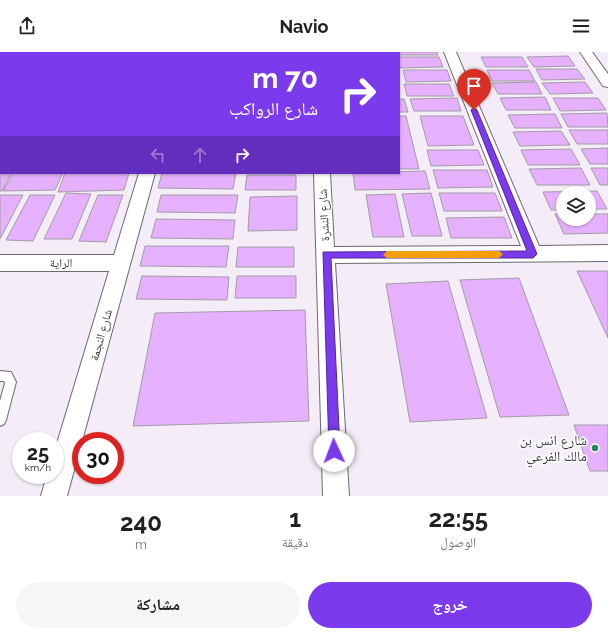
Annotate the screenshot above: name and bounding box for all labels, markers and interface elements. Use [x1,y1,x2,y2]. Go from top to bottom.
icon: share [16,15,38,37]
icon: menu [570,15,592,37]
text: Navio [280,16,329,37]
text: 70 m [252,62,318,95]
icon: right [332,68,384,120]
pin [457,69,491,110]
icon: arrive [463,75,485,97]
text: شارع الرواكب [229,98,318,119]
icon: left [147,144,169,166]
icon: ahead [189,144,211,166]
icon: right [231,144,253,166]
map controls [556,186,596,226]
button: layers [556,186,596,226]
street label: شارع النشرة [316,188,333,242]
street label: الراية [50,256,72,270]
street label: شارع النجمة [87,307,116,363]
position arrow [313,430,355,472]
speed limit sign: 30 [72,432,124,484]
place label: شارع انس بن مالك الفرعي [520,432,587,468]
text: 25 [27,441,49,465]
marker: شارع انس بن مالك الفرعي [590,443,600,453]
text: km/h [25,462,51,473]
text: 1 [289,504,301,533]
text: 22:55 [428,504,488,533]
text: 240 [120,508,162,537]
text: دقيقة [282,535,308,550]
text: الوصول [440,535,476,550]
text: m [135,537,147,552]
button: مشاركة [16,582,300,628]
button: خروج [308,582,592,628]

